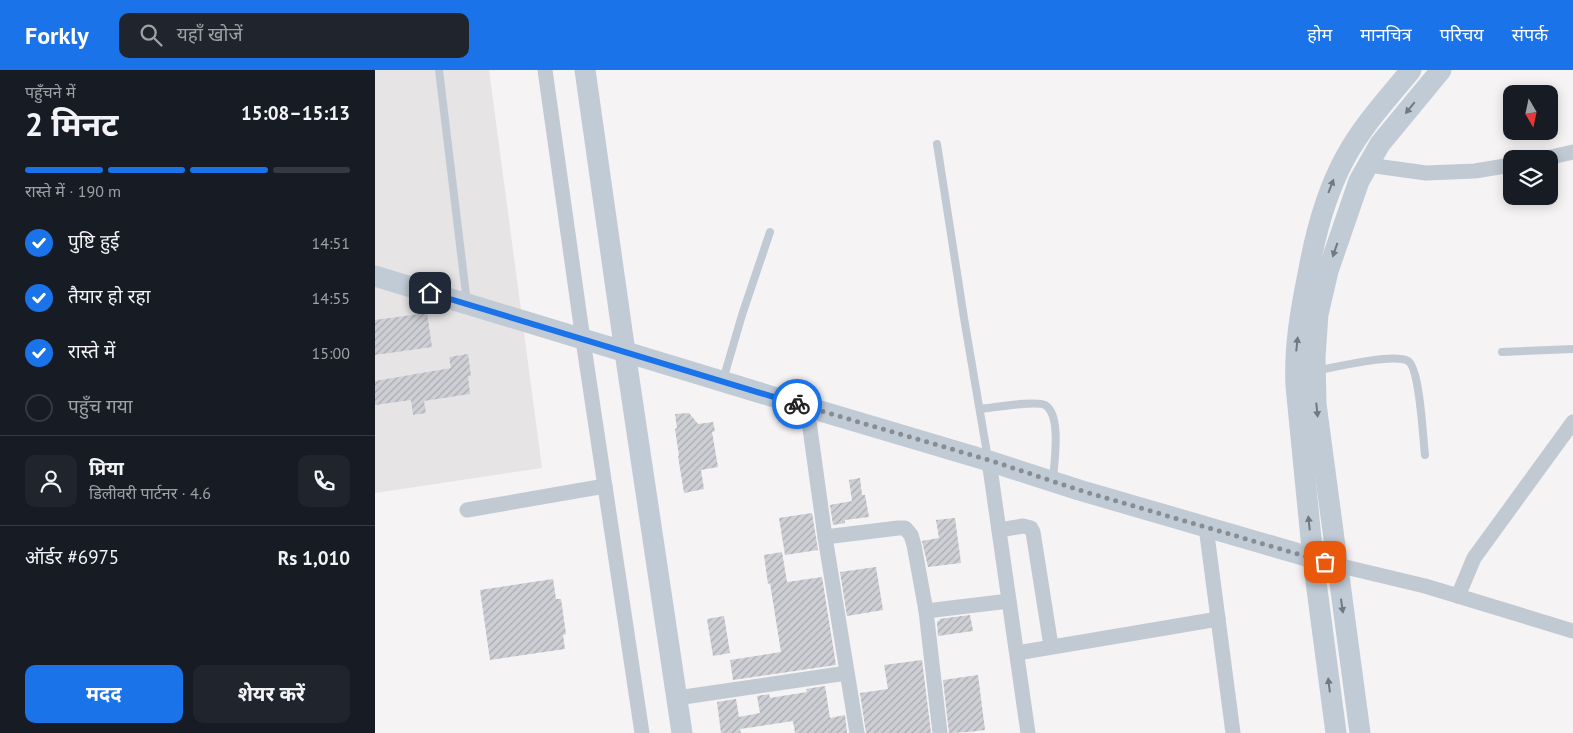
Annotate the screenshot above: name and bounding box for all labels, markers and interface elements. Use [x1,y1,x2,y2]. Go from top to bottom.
search box [119,13,469,58]
text: Forkly [25,20,89,51]
icon: search [137,21,165,49]
text: यहाँ खोजें [177,22,243,46]
text: होम [1307,23,1332,46]
text: मानचित्र [1360,23,1412,46]
text: परिचय [1440,23,1484,46]
text: संपर्क [1512,23,1548,46]
text: पहुँचने में [25,82,75,102]
north arrow [1503,85,1557,140]
map controls [1503,85,1558,205]
text: 15:08–15:13 [241,101,350,125]
one-way arrow [1405,101,1416,114]
text: 2 मिनट [25,103,118,145]
button: layers [1503,150,1558,205]
one-way arrow [1328,179,1336,193]
text: रास्ते में · 190 m [25,181,121,201]
icon: check [25,229,53,257]
text: पुष्टि हुई [68,229,119,253]
text: 14:51 [312,233,350,253]
one-way arrow [1331,243,1339,258]
pin [409,272,451,314]
icon: home [416,279,444,307]
icon: check [25,284,53,312]
text: तैयार हो रहा [68,284,150,308]
text: 14:55 [312,288,350,308]
one-way arrow [1293,336,1301,352]
icon: check [25,339,53,367]
text: रास्ते में [68,339,115,363]
text: 15:00 [312,343,350,363]
courier [772,379,822,429]
icon: bike [783,390,811,418]
text: पहुँच गया [68,394,133,418]
one-way arrow [1313,402,1321,418]
button: person [25,455,77,507]
button: phone [298,455,350,507]
text: प्रिया [89,456,124,480]
text: डिलीवरी पार्टनर · 4.6 [89,483,211,503]
one-way arrow [1305,515,1313,531]
pin [1304,541,1346,583]
text: ऑर्डर #6975 [25,545,119,569]
text: Rs 1,010 [278,546,350,570]
icon: bag [1311,548,1339,576]
one-way arrow [1338,598,1346,614]
button: मदद [25,665,183,723]
button: शेयर करें [193,665,350,723]
one-way arrow [1325,676,1333,692]

